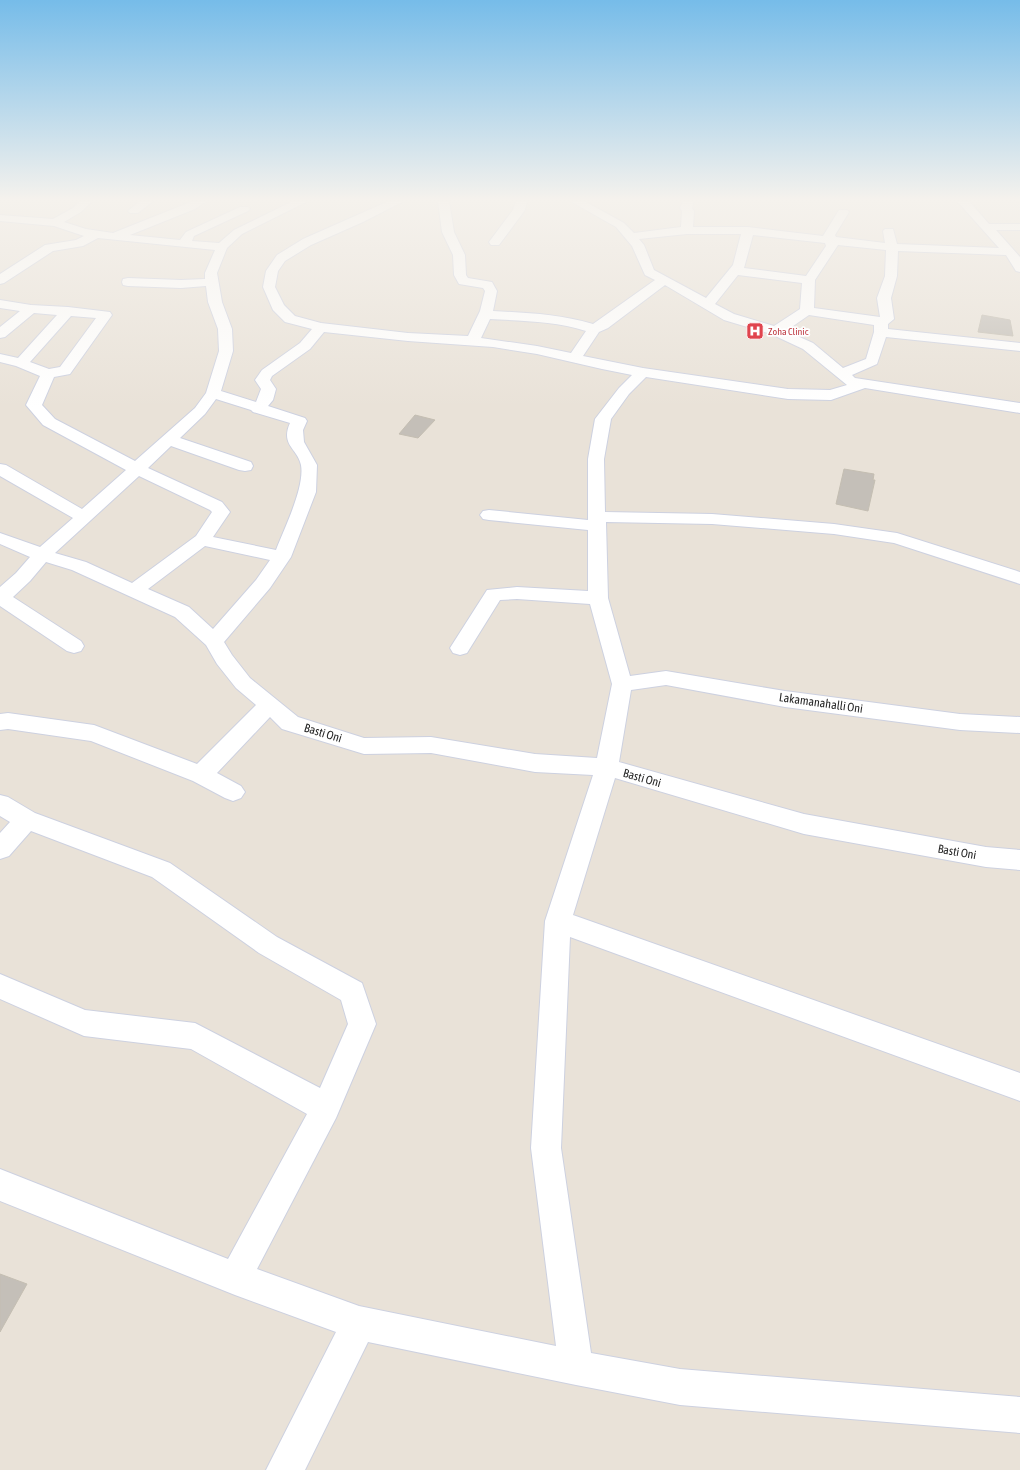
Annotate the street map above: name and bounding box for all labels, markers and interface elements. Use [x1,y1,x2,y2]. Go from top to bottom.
hospital icon: Zoha Clinic [745,321,765,341]
place label: Zoha Clinic [768,326,809,337]
street label: Lakamanahalli Oni [778,690,864,716]
street label: Basti Oni [302,721,344,745]
street label: Basti Oni [621,766,663,790]
street label: Basti Oni [937,842,977,862]

